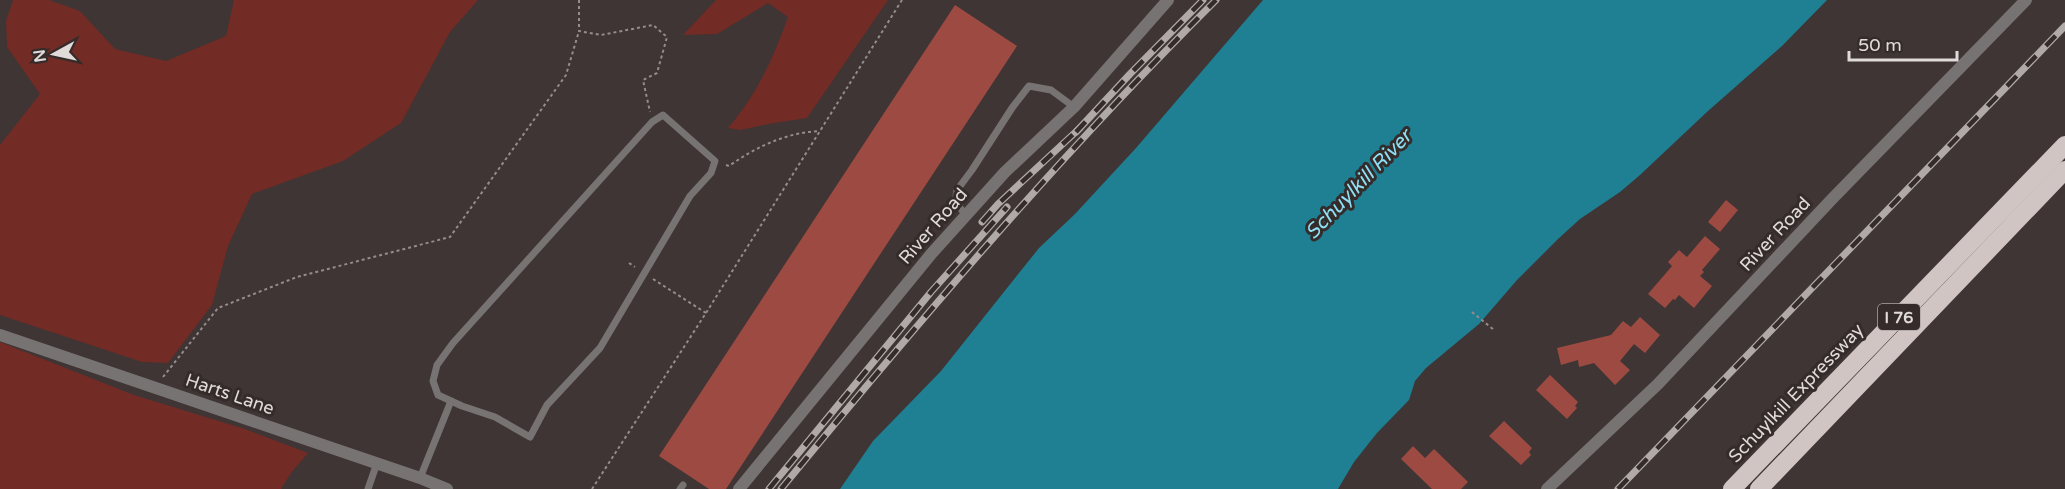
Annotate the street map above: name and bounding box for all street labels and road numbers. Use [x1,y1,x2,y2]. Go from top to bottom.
street label: River Road [894,183,972,269]
street label: River Road [1735,192,1815,276]
road number: I 76 [1878,304,1920,330]
street label: Schuylkill Expressway [1724,319,1868,467]
street label: Harts Lane [183,369,277,419]

